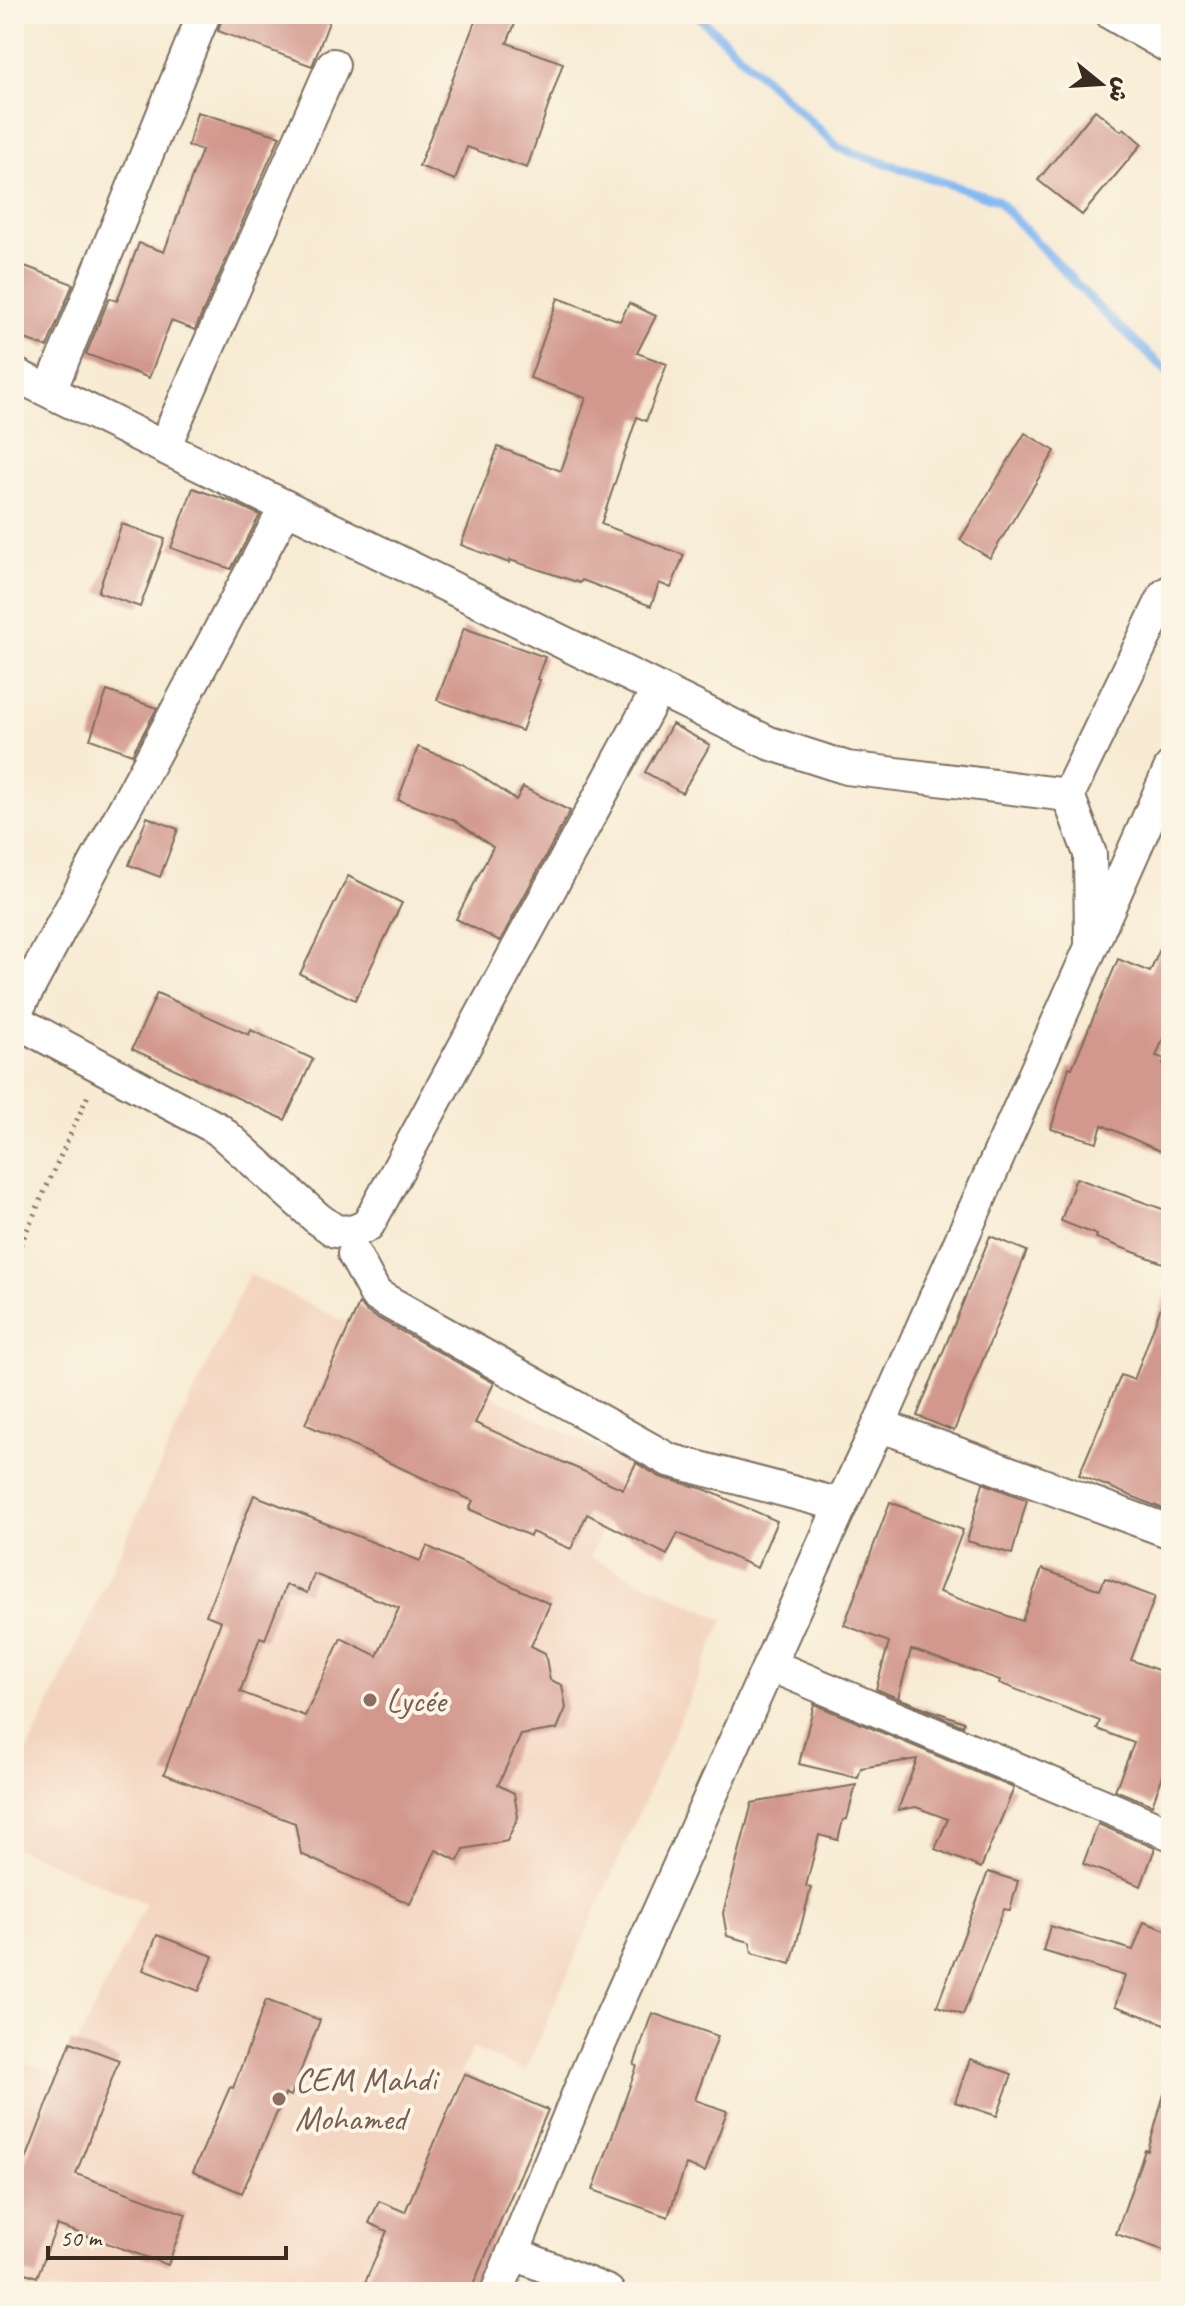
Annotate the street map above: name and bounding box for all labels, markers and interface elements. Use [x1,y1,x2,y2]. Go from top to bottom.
north arrow [1061,44,1141,124]
text: ش [1102,74,1136,106]
place label: Lycée [386,1679,448,1722]
marker: Lycée [361,1691,379,1709]
place label: CEM Mahdi Mohamed [295,2058,440,2140]
marker: CEM Mahdi Mohamed [270,2090,288,2108]
scale bar [48,2210,286,2260]
text: 50 m [60,2223,103,2253]

